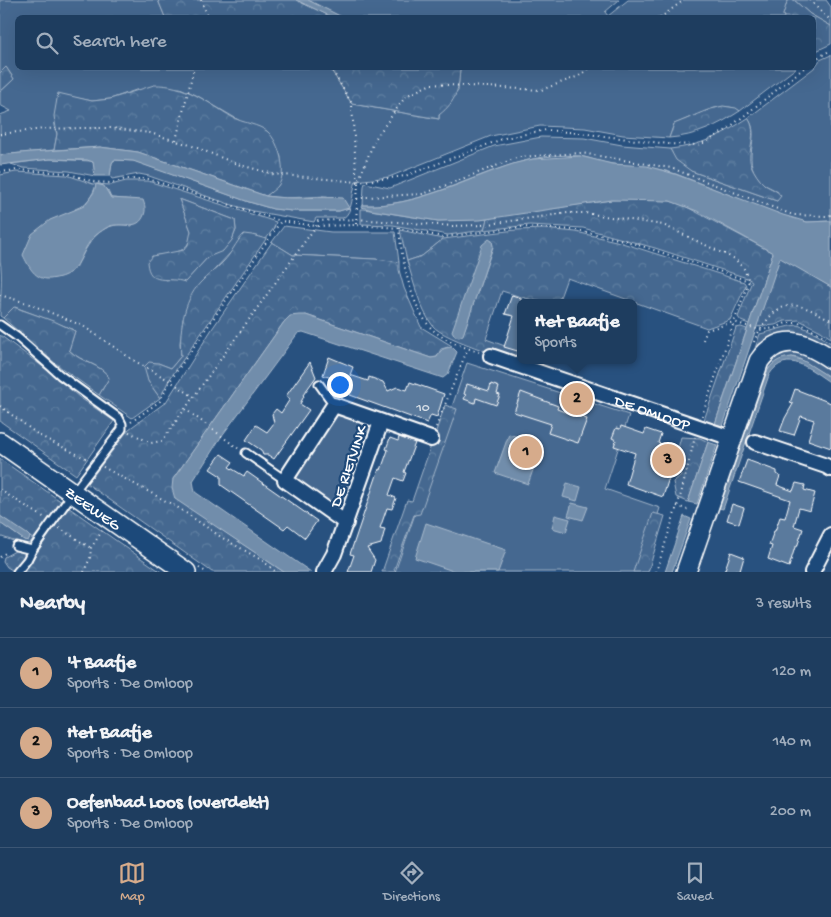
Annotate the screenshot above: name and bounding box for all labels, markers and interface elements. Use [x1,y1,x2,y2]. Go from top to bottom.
search box [15,15,816,70]
icon: search [33,29,61,57]
text: Search here [73,31,167,54]
popup [517,299,637,364]
text: Het Baafje [535,311,619,334]
text: Sports [535,334,576,353]
your location [327,372,353,398]
pin: 2 [561,380,593,418]
street label: DE OMLOOP [610,393,692,436]
house number: 10 [415,400,430,417]
street label: DE RIETVINK [327,422,374,511]
pin: 1 [510,433,542,471]
pin: 3 [652,441,684,479]
street label: ZEEWEG [60,484,124,537]
text: Nearby [20,592,85,617]
text: 3 results [756,595,811,614]
text: 't Baafje [67,652,136,675]
text: 1 [33,663,39,682]
text: 120 m [772,663,811,682]
text: Sports · De Omloop [67,675,193,694]
text: Het Baafje [67,722,152,745]
text: 2 [32,733,40,752]
text: 140 m [773,733,811,752]
text: Sports · De Omloop [67,745,193,764]
text: Oefenbad Loos (overdekt) [67,792,270,815]
text: 3 [32,803,40,822]
text: 200 m [770,803,811,822]
text: Sports · De Omloop [67,815,193,834]
tab: Map [118,859,146,906]
tab: Directions [383,859,440,906]
tab: Saved [677,859,713,906]

